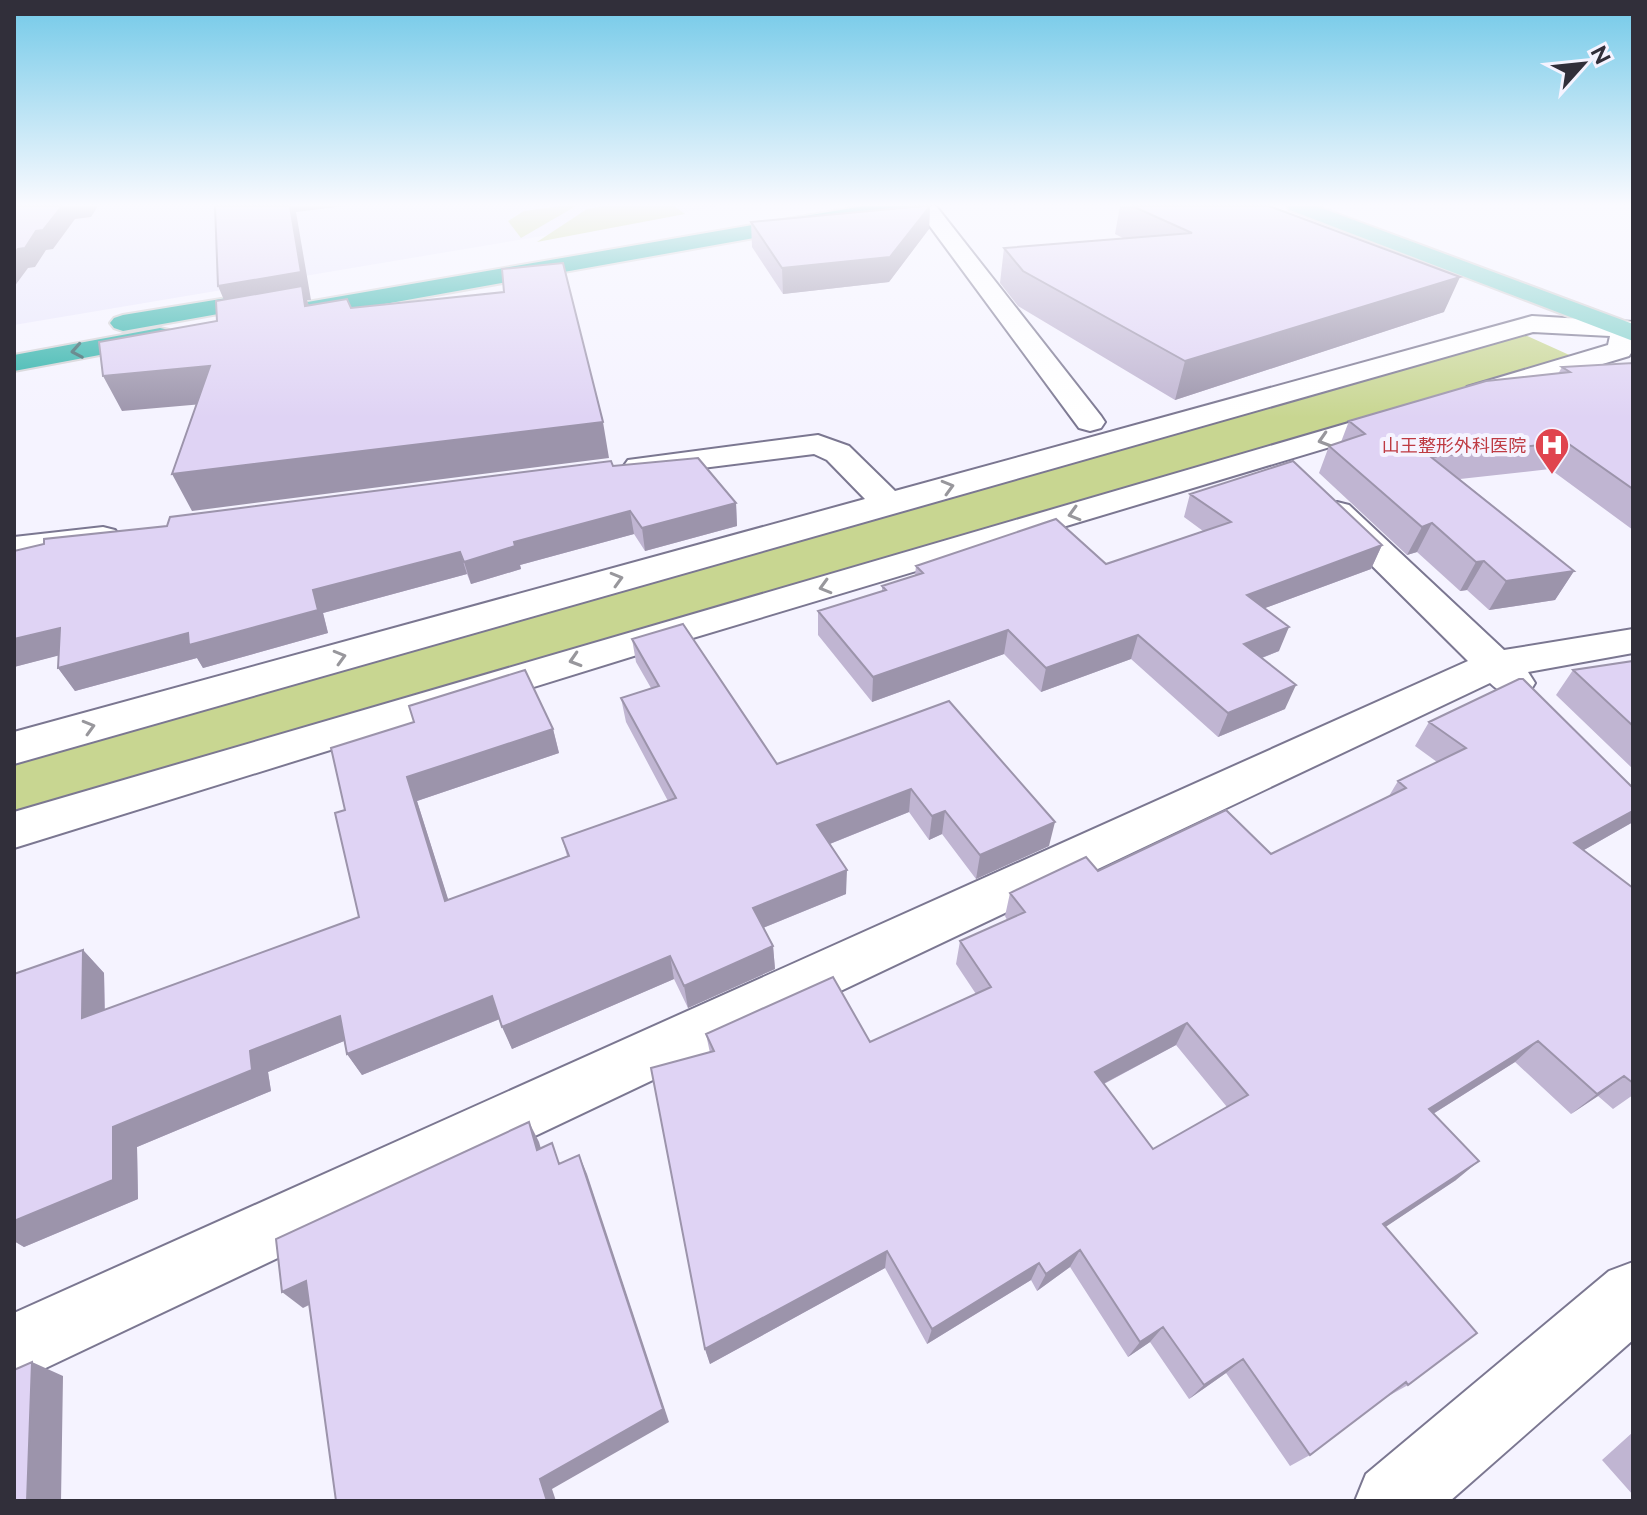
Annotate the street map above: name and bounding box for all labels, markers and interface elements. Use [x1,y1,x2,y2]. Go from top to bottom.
north arrow [1543,24,1623,104]
text: N [1585,42,1616,68]
one-way arrow [71,342,84,359]
hospital icon: 山王整形外科医院 [1533,426,1571,476]
one-way arrow [1317,431,1331,447]
place label: 山王整形外科医院 [1382,435,1526,456]
one-way arrow [941,479,955,496]
one-way arrow [1068,505,1082,521]
one-way arrow [609,572,623,588]
one-way arrow [818,578,832,594]
one-way arrow [332,650,346,666]
one-way arrow [569,651,583,667]
one-way arrow [82,720,96,736]

